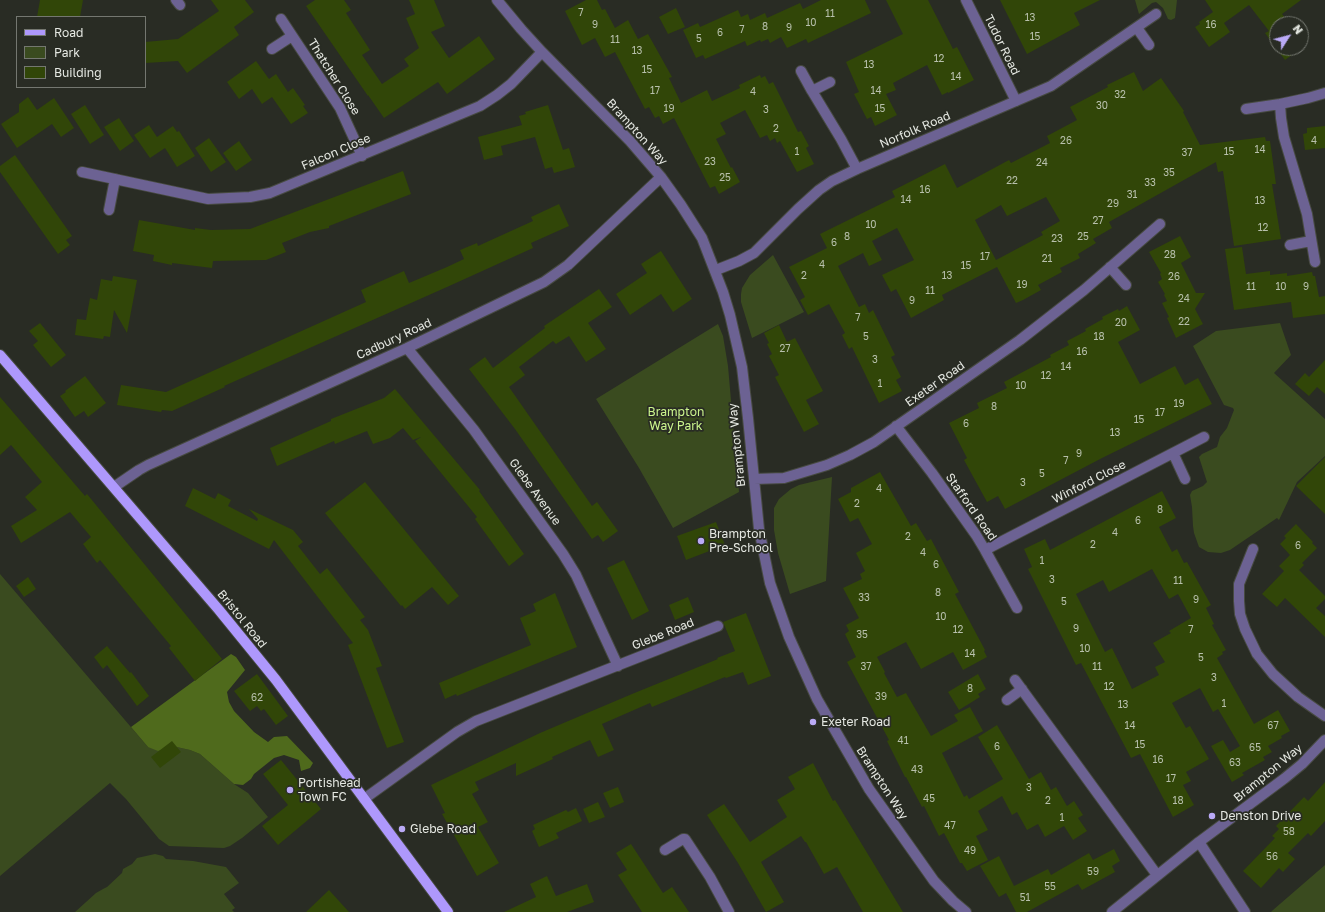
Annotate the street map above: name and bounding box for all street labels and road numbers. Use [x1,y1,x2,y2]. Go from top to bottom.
street label: Tudor Road [981,13,1023,77]
street label: Thatcher Close [305,36,363,118]
street label: Brampton Way [604,96,670,168]
street label: Norfolk Road [877,109,953,151]
street label: Falcon Close [299,131,373,173]
street label: Cadbury Road [354,315,434,363]
street label: Exeter Road [902,358,968,410]
street label: Brampton Way [725,402,749,488]
street label: Glebe Avenue [506,456,564,528]
street label: Winford Close [1050,457,1128,507]
street label: Stafford Road [942,470,1000,544]
street label: Bristol Road [214,587,270,651]
street label: Glebe Road [630,615,696,653]
street label: Brampton Way [1231,741,1305,805]
street label: Brampton Way [853,744,911,822]

